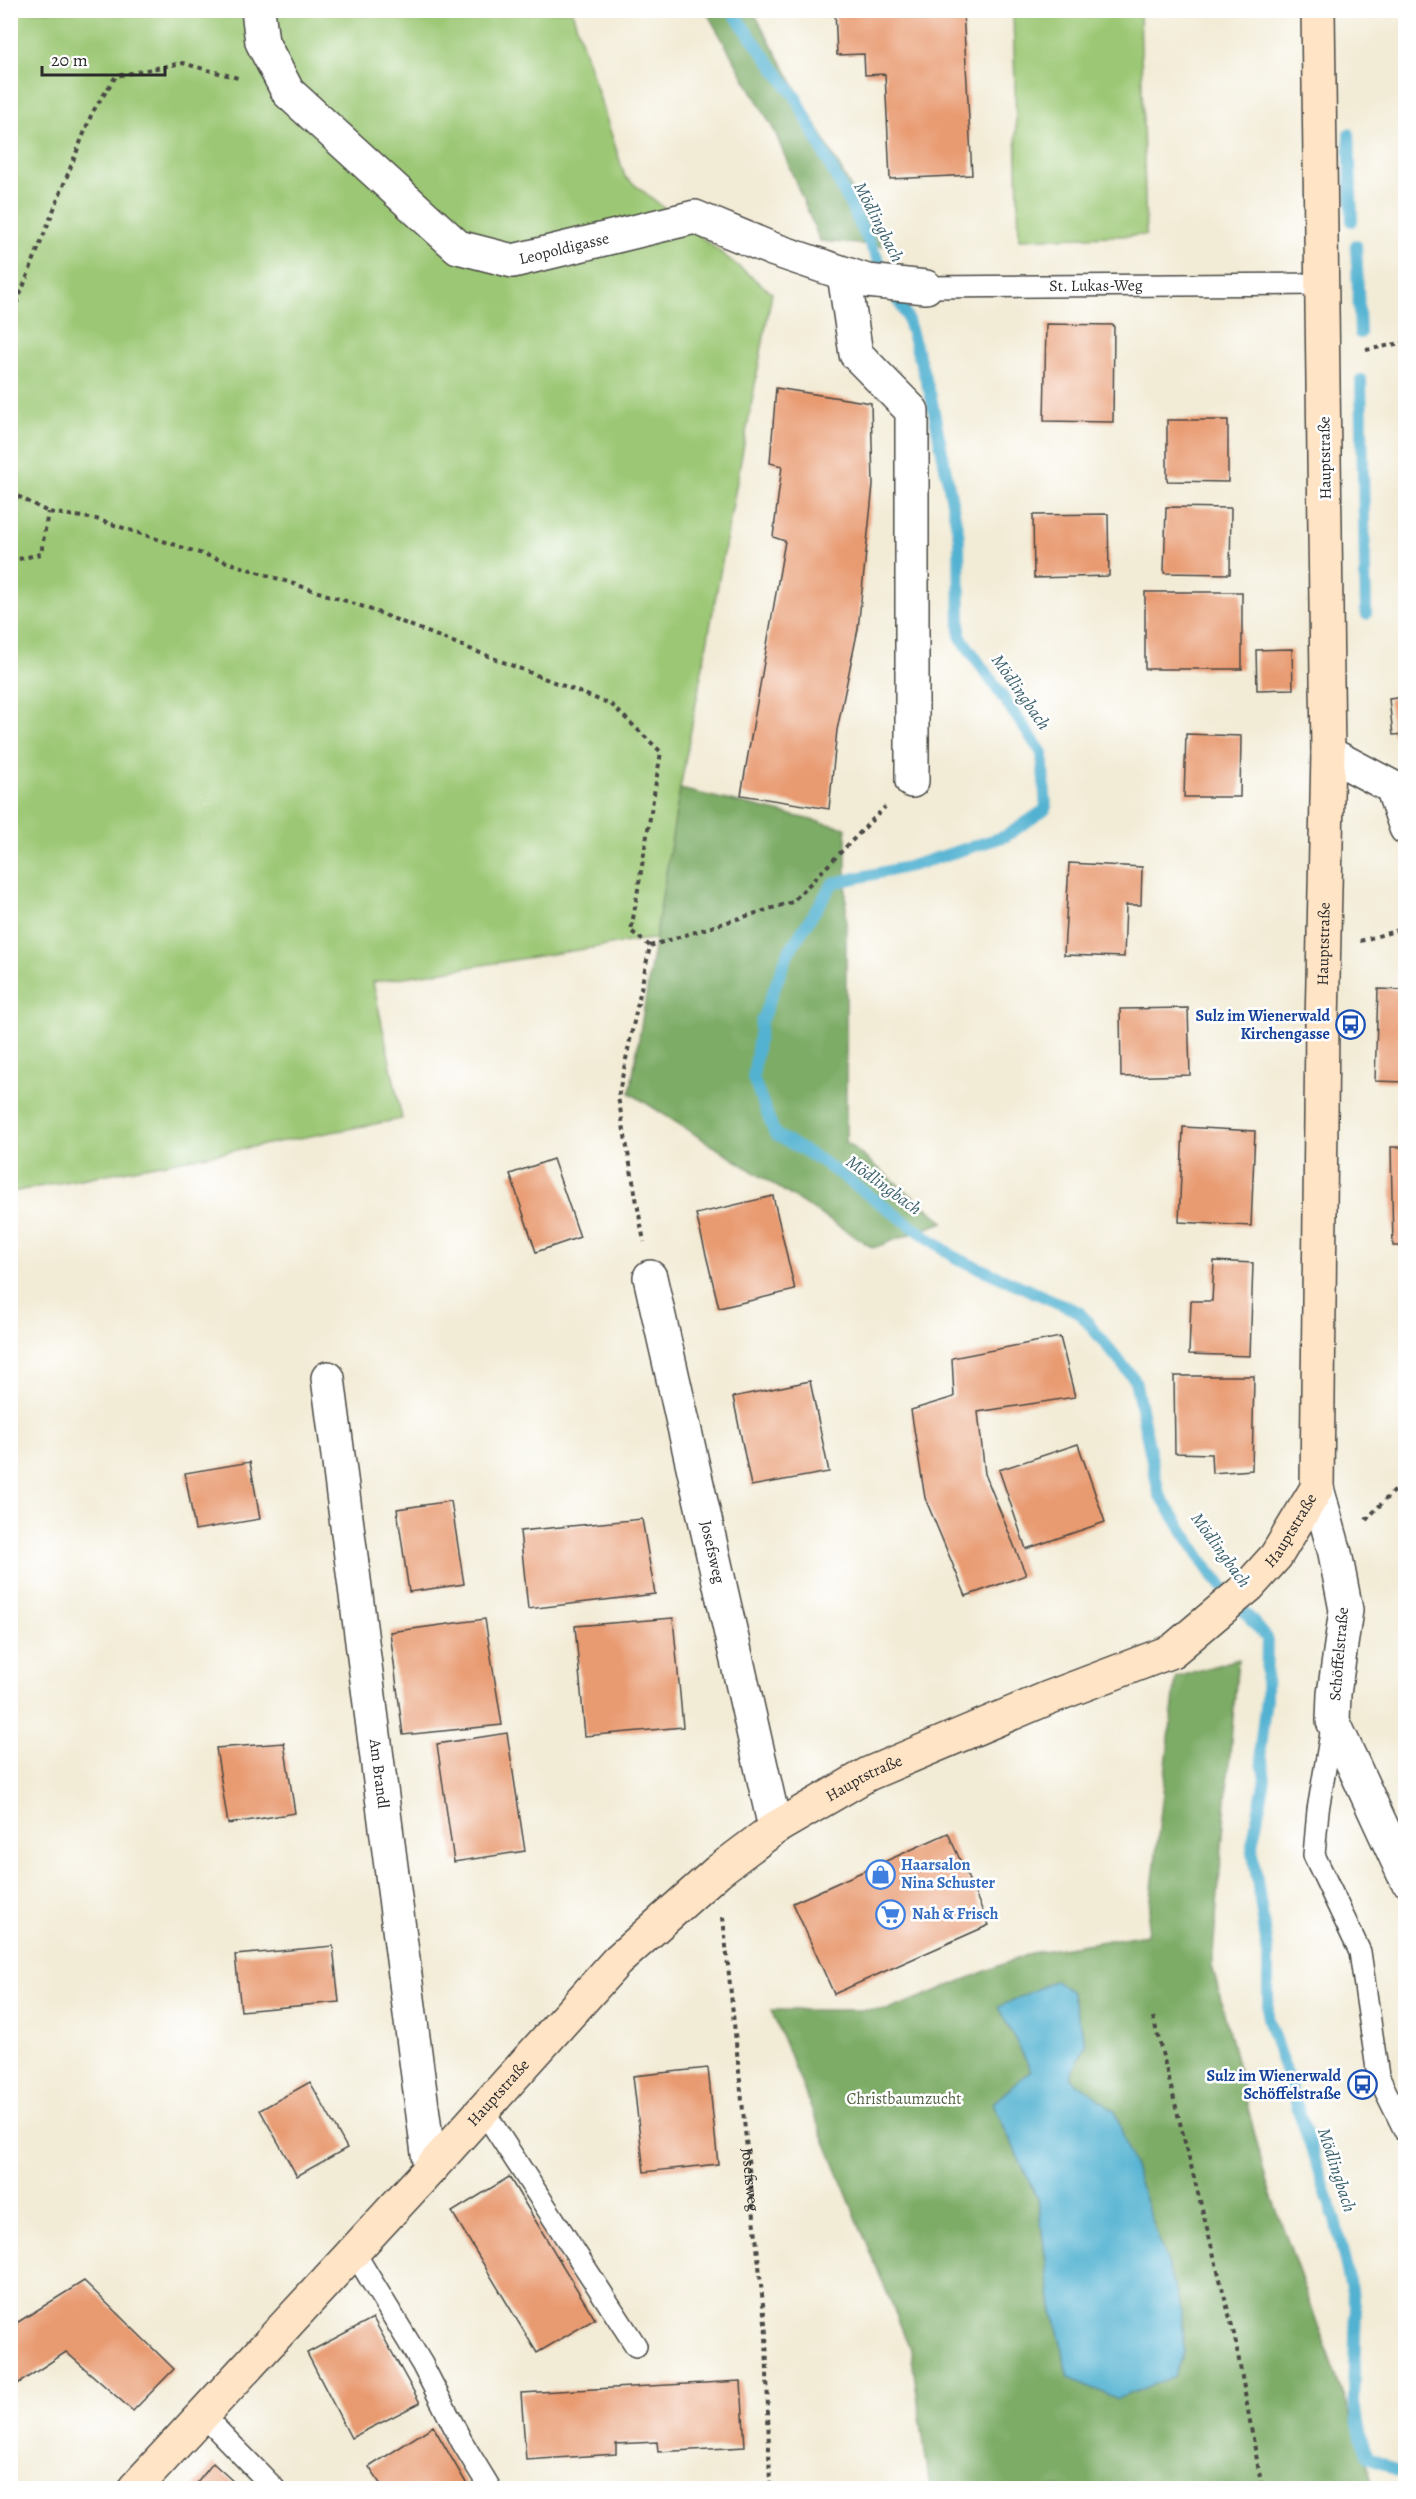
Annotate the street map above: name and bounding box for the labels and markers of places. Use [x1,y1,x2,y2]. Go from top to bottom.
place label: Sulz im Wienerwald Kirchengasse [1196,1005,1330,1045]
bus stop icon: Sulz im Wienerwald Kirchengasse [1335,1009,1367,1041]
place label: Haarsalon Nina Schuster [901,1854,996,1894]
shop icon: Haarsalon Nina Schuster [864,1858,896,1890]
supermarket icon: Nah & Frisch [875,1898,907,1930]
place label: Nah & Frisch [912,1903,999,1925]
place label: Sulz im Wienerwald Schöffelstraße [1207,2065,1341,2105]
bus stop icon: Sulz im Wienerwald Schöffelstraße [1346,2069,1378,2101]

